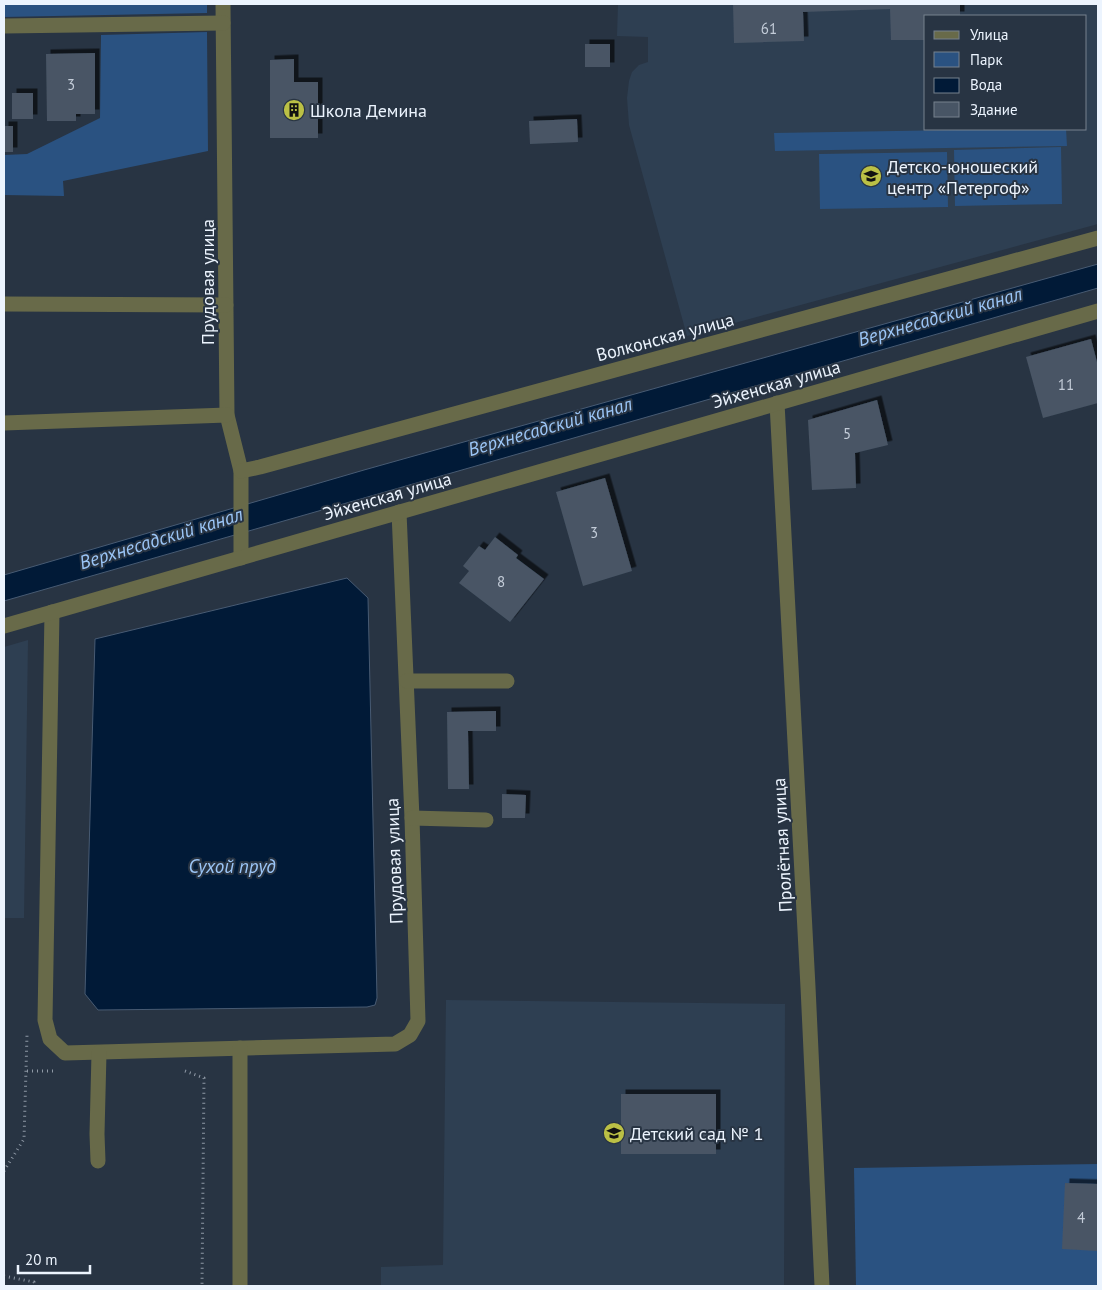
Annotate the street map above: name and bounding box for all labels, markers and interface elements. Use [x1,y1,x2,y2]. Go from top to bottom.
legend [924,15,1087,130]
house number: 61 [761,19,777,38]
text: Улица [970,25,1008,44]
text: Парк [970,50,1003,69]
house number: 3 [67,75,75,94]
text: Вода [970,75,1002,94]
building icon: Школа Демина [282,98,306,122]
place label: Школа Демина [310,99,427,122]
text: Здание [970,100,1018,119]
place label: Детско-юношеский центр «Петергоф» [887,155,1038,199]
school or university icon: Детско-юношеский центр «Петергоф» [859,164,883,188]
street label: Прудовая улица [196,219,219,345]
water label: Верхнесадский канал [855,281,1026,351]
street label: Волконская улица [594,308,736,366]
street label: Эйхенская улица [709,355,843,413]
house number: 11 [1058,375,1074,394]
water label: Верхнесадский канал [465,391,636,461]
house number: 5 [843,424,851,443]
street label: Эйхенская улица [320,467,454,525]
water label: Верхнесадский канал [76,502,246,574]
house number: 3 [590,523,598,542]
house number: 8 [497,572,505,591]
street label: Пролётная улица [767,777,797,913]
street label: Прудовая улица [380,798,408,924]
water label: Сухой пруд [188,854,276,878]
school or university icon: Детский сад № 1 [602,1121,626,1145]
place label: Детский сад № 1 [630,1122,763,1145]
house number: 4 [1077,1208,1085,1227]
scale bar [18,1242,90,1274]
text: 20 m [25,1250,58,1269]

